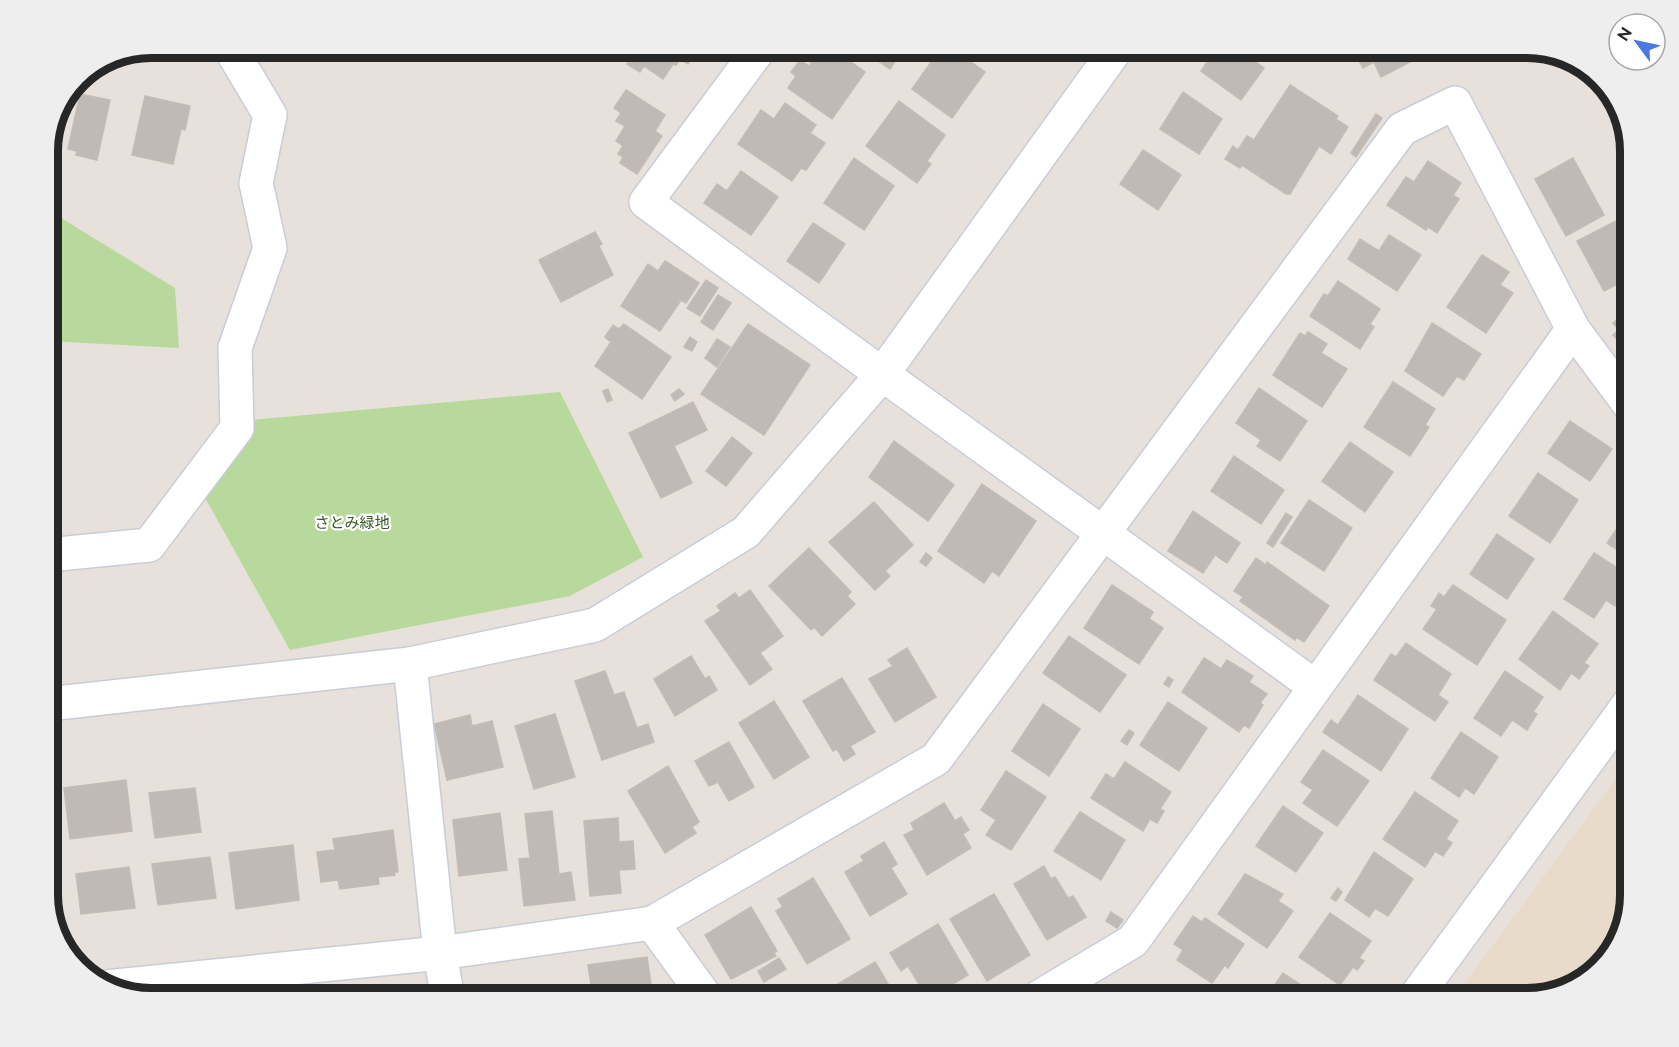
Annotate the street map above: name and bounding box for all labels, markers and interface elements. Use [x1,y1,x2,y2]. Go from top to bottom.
north arrow [1607,12,1667,72]
text: N [1614,24,1636,44]
park label: さとみ緑地 [314,514,390,532]

